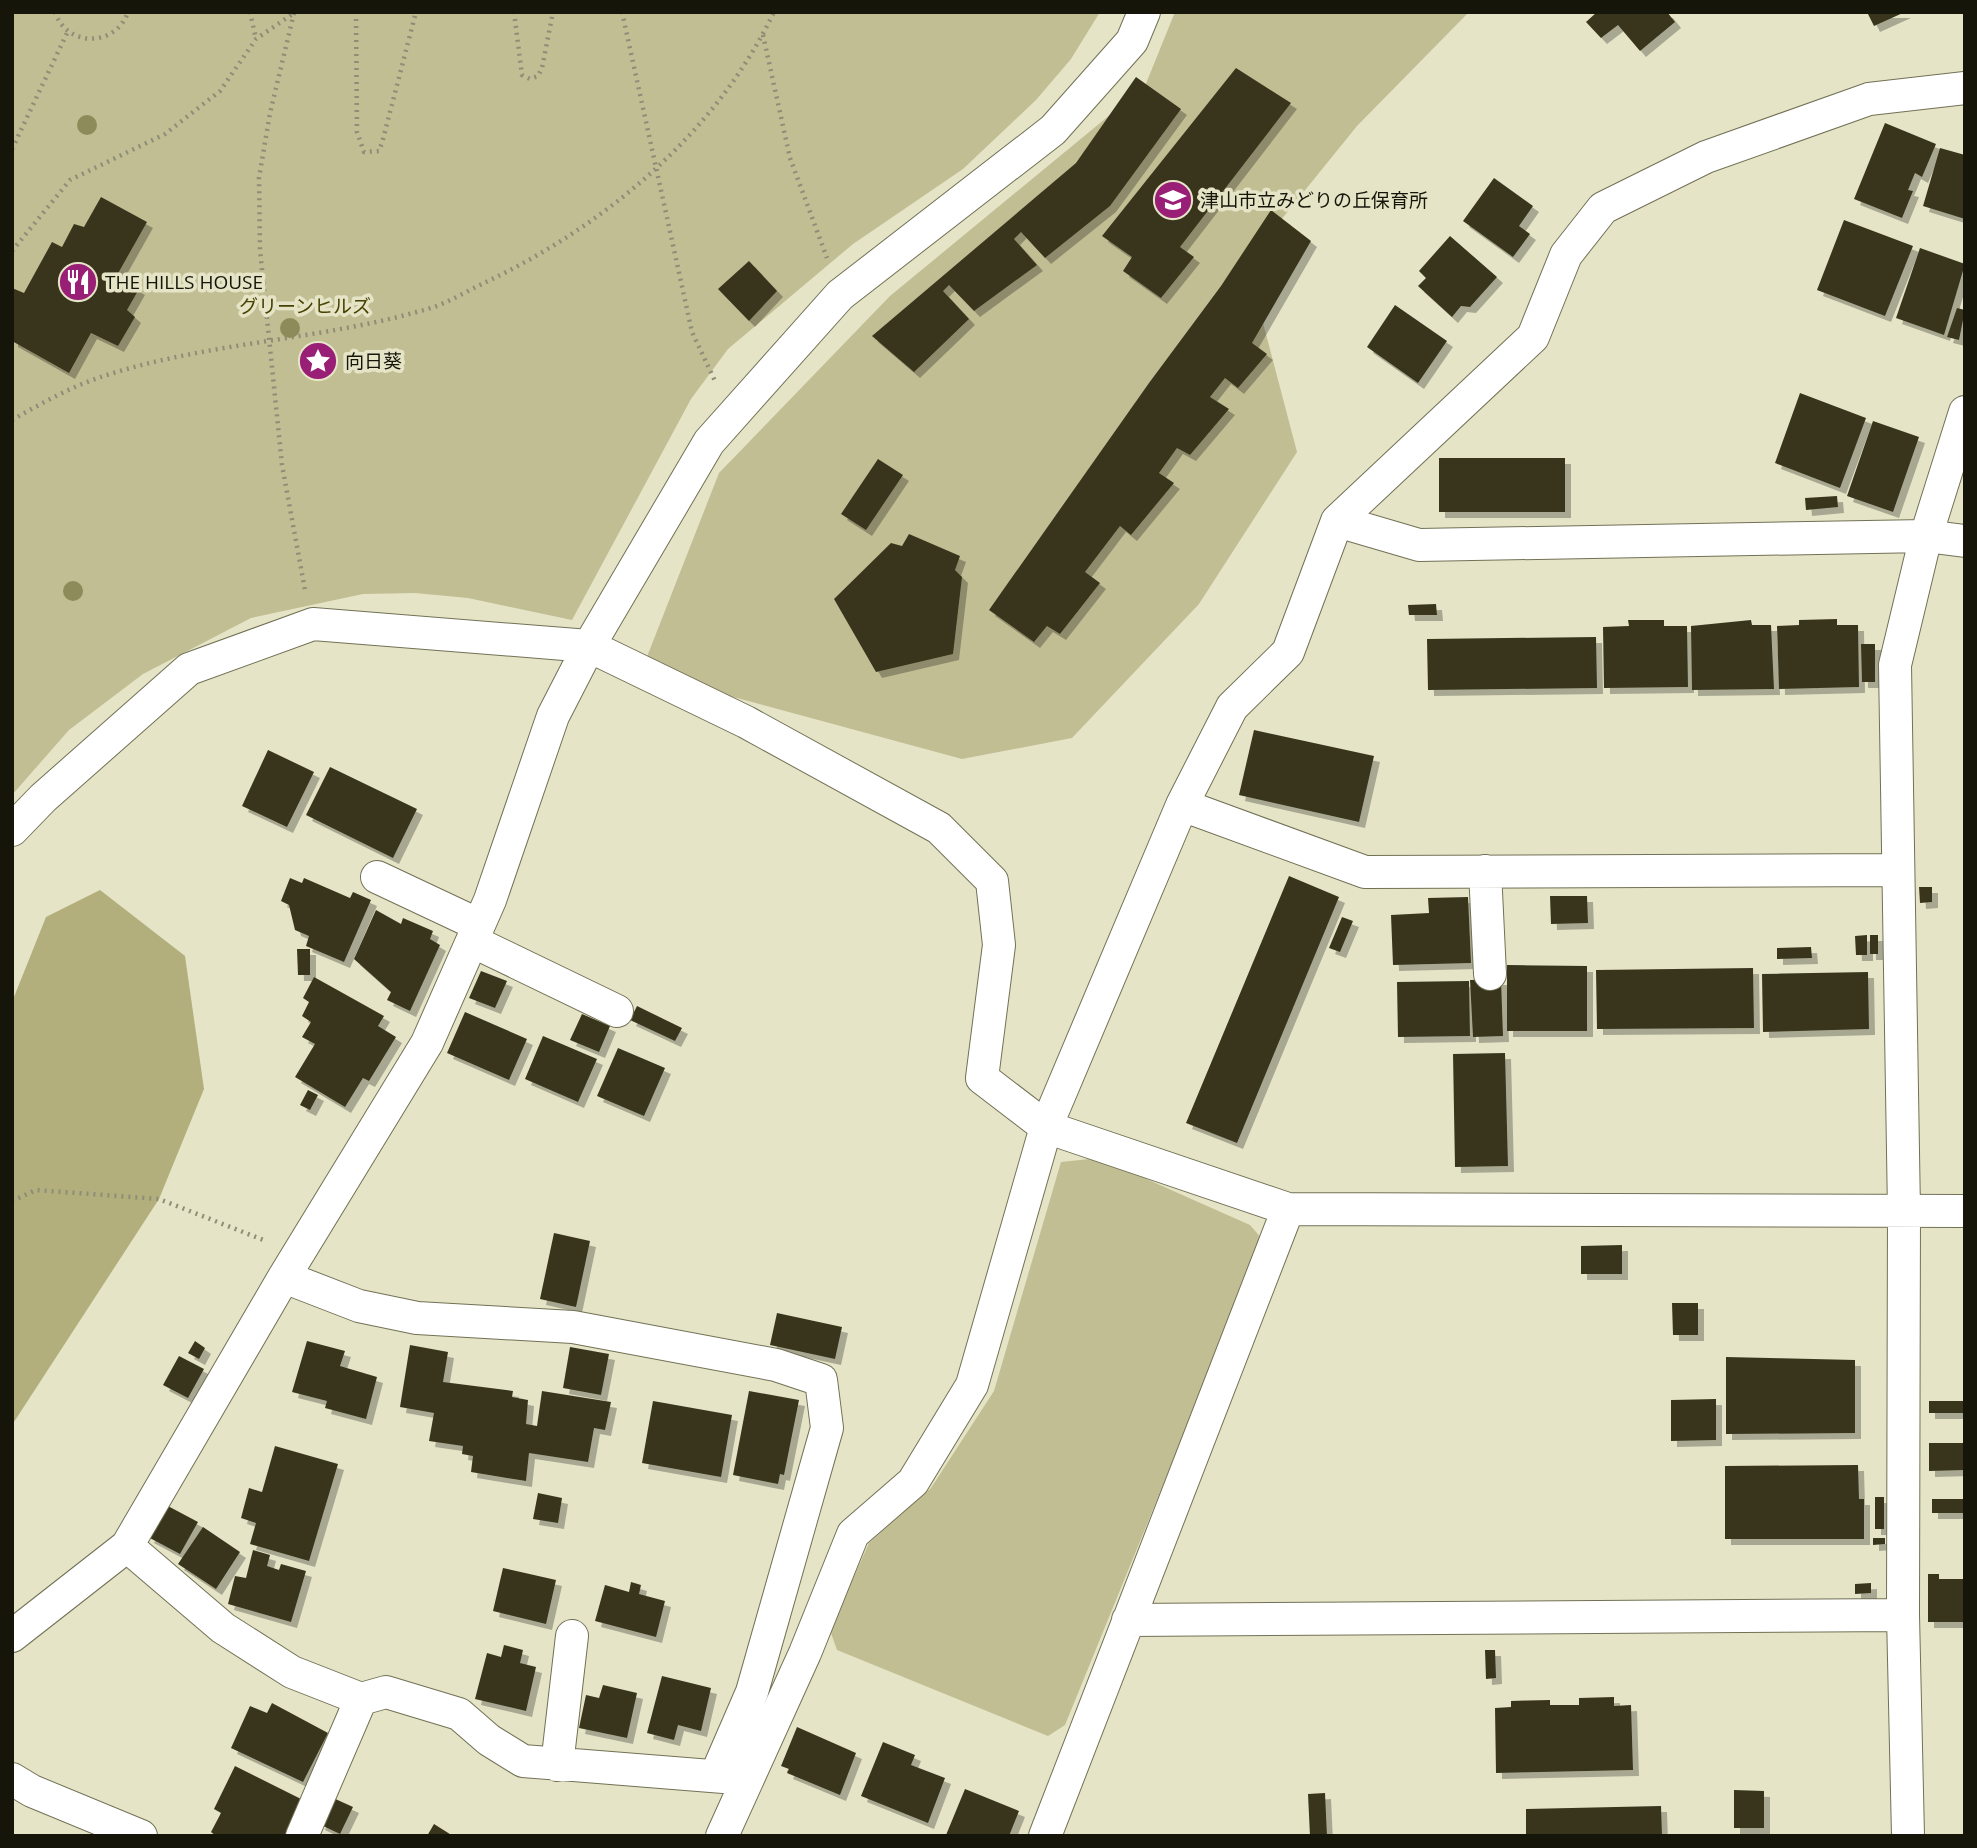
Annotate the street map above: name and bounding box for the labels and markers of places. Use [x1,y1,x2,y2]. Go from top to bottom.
school or university icon: 津山市立みどりの丘保育所 [1152,179,1194,221]
place label: 津山市立みどりの丘保育所 [1200,187,1428,213]
restaurant icon: THE HILLS HOUSE [57,261,99,303]
place label: THE HILLS HOUSE [105,269,263,295]
place icon: 向日葵 [297,340,339,382]
place label: 向日葵 [345,348,402,374]

